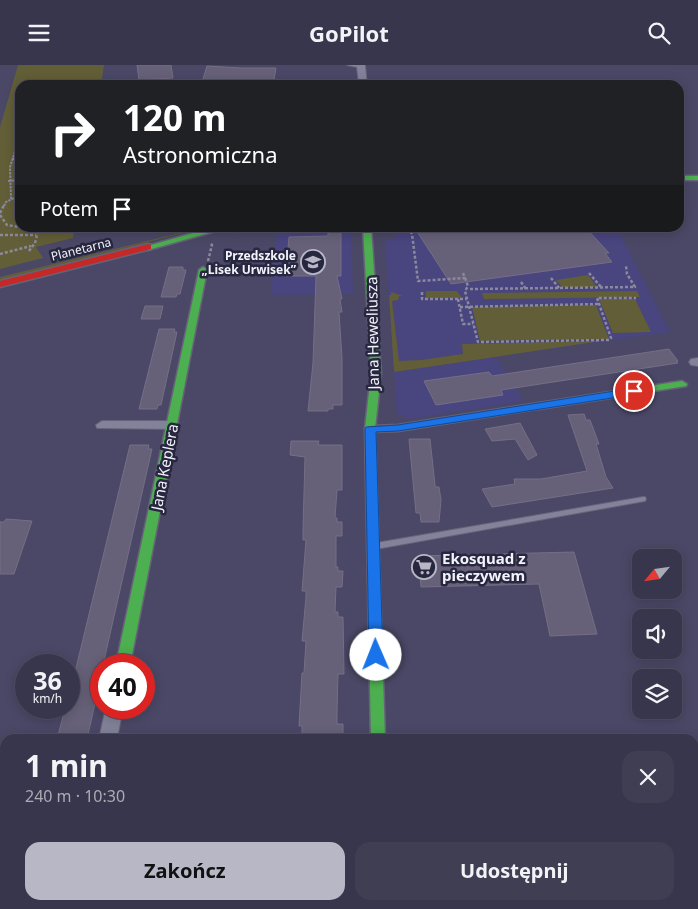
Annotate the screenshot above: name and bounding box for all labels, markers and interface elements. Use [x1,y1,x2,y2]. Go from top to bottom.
text: GoPilot [309,18,389,48]
icon: menu [25,19,53,47]
icon: search [645,19,673,47]
text: 120 m [123,94,226,141]
icon: right [40,100,105,165]
text: Astronomiczna [123,139,278,169]
icon: arrive [108,195,136,223]
text: Potem [40,196,98,222]
street label: Planetarna [49,233,113,265]
place label: Przedszkole „Lisek Urwisek” [202,247,297,278]
school or university icon: Przedszkole „Lisek Urwisek” [300,249,326,275]
street label: Jana Heweliusza [361,276,383,392]
pin [613,370,655,412]
icon: arrive [620,377,648,405]
street label: Jana Keplera [145,422,182,514]
place label: Ekosquad z pieczywem [442,548,526,585]
north arrow [632,549,682,599]
map controls [632,549,682,719]
supermarket icon: Ekosquad z pieczywem [411,554,437,580]
button: sound [632,609,682,659]
position arrow [349,628,401,680]
speed limit sign: 40 [90,654,155,719]
text: 36 [33,663,62,697]
button: layers [632,669,682,719]
text: km/h [33,690,62,707]
text: 1 min [25,745,108,786]
button: close [622,751,674,803]
text: 240 m · 10:30 [25,785,125,807]
button: Zakończ [25,842,345,900]
button: Udostępnij [355,842,674,900]

